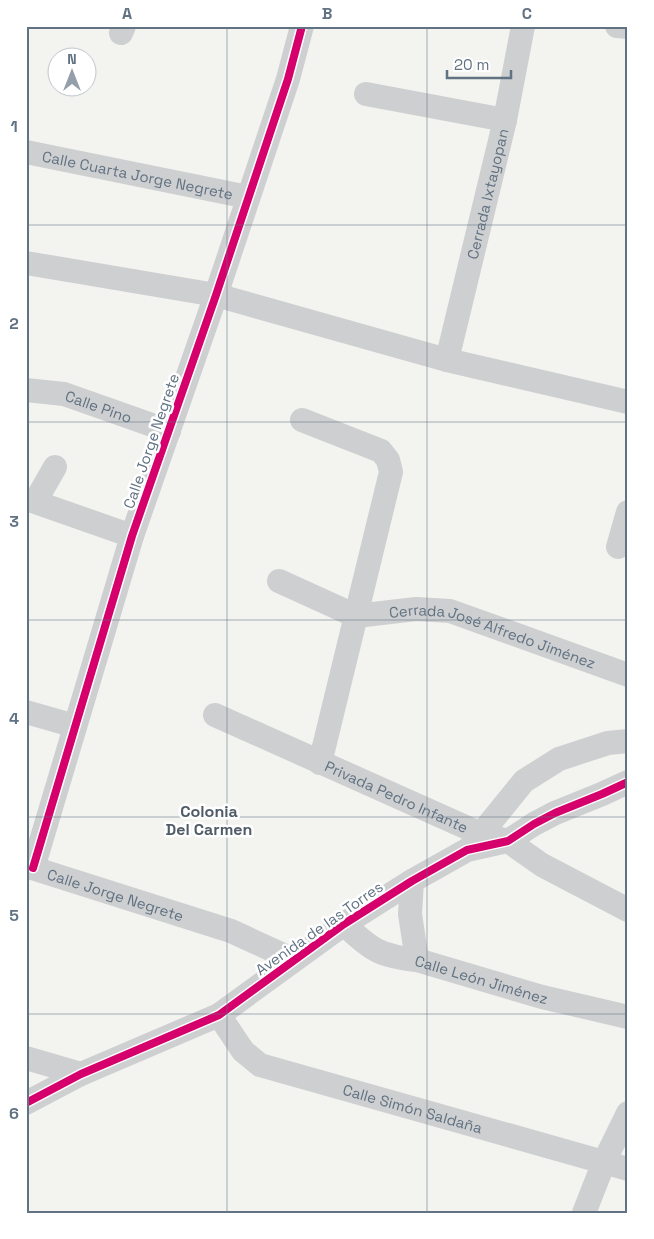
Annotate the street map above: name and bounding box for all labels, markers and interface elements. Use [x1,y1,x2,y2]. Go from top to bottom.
text: A [122,3,132,24]
text: B [322,3,332,24]
text: C [522,3,532,24]
north arrow [48,48,98,98]
scale bar [447,48,510,80]
text: N [67,50,77,68]
text: 20 m [454,55,489,74]
text: 1 [10,116,18,137]
street label: Cerrada Ixtayopan [462,126,512,261]
street label: Calle Cuarta Jorge Negrete [41,146,235,203]
text: 2 [9,313,19,334]
street label: Calle Jorge Negrete [119,371,183,511]
street label: Calle Pino [63,386,135,427]
text: 3 [9,511,19,532]
street label: Cerrada José Alfredo Jiménez [388,599,598,672]
text: 4 [9,708,19,729]
street label: Privada Pedro Infante [322,756,471,837]
district label: Colonia Del Carmen [166,801,252,840]
street label: Calle Jorge Negrete [45,864,186,925]
street label: Avenida de las Torres [252,877,386,979]
text: 5 [9,905,19,926]
street label: Calle León Jiménez [413,950,550,1008]
street label: Calle Simón Saldaña [341,1079,485,1137]
text: 6 [9,1103,19,1124]

